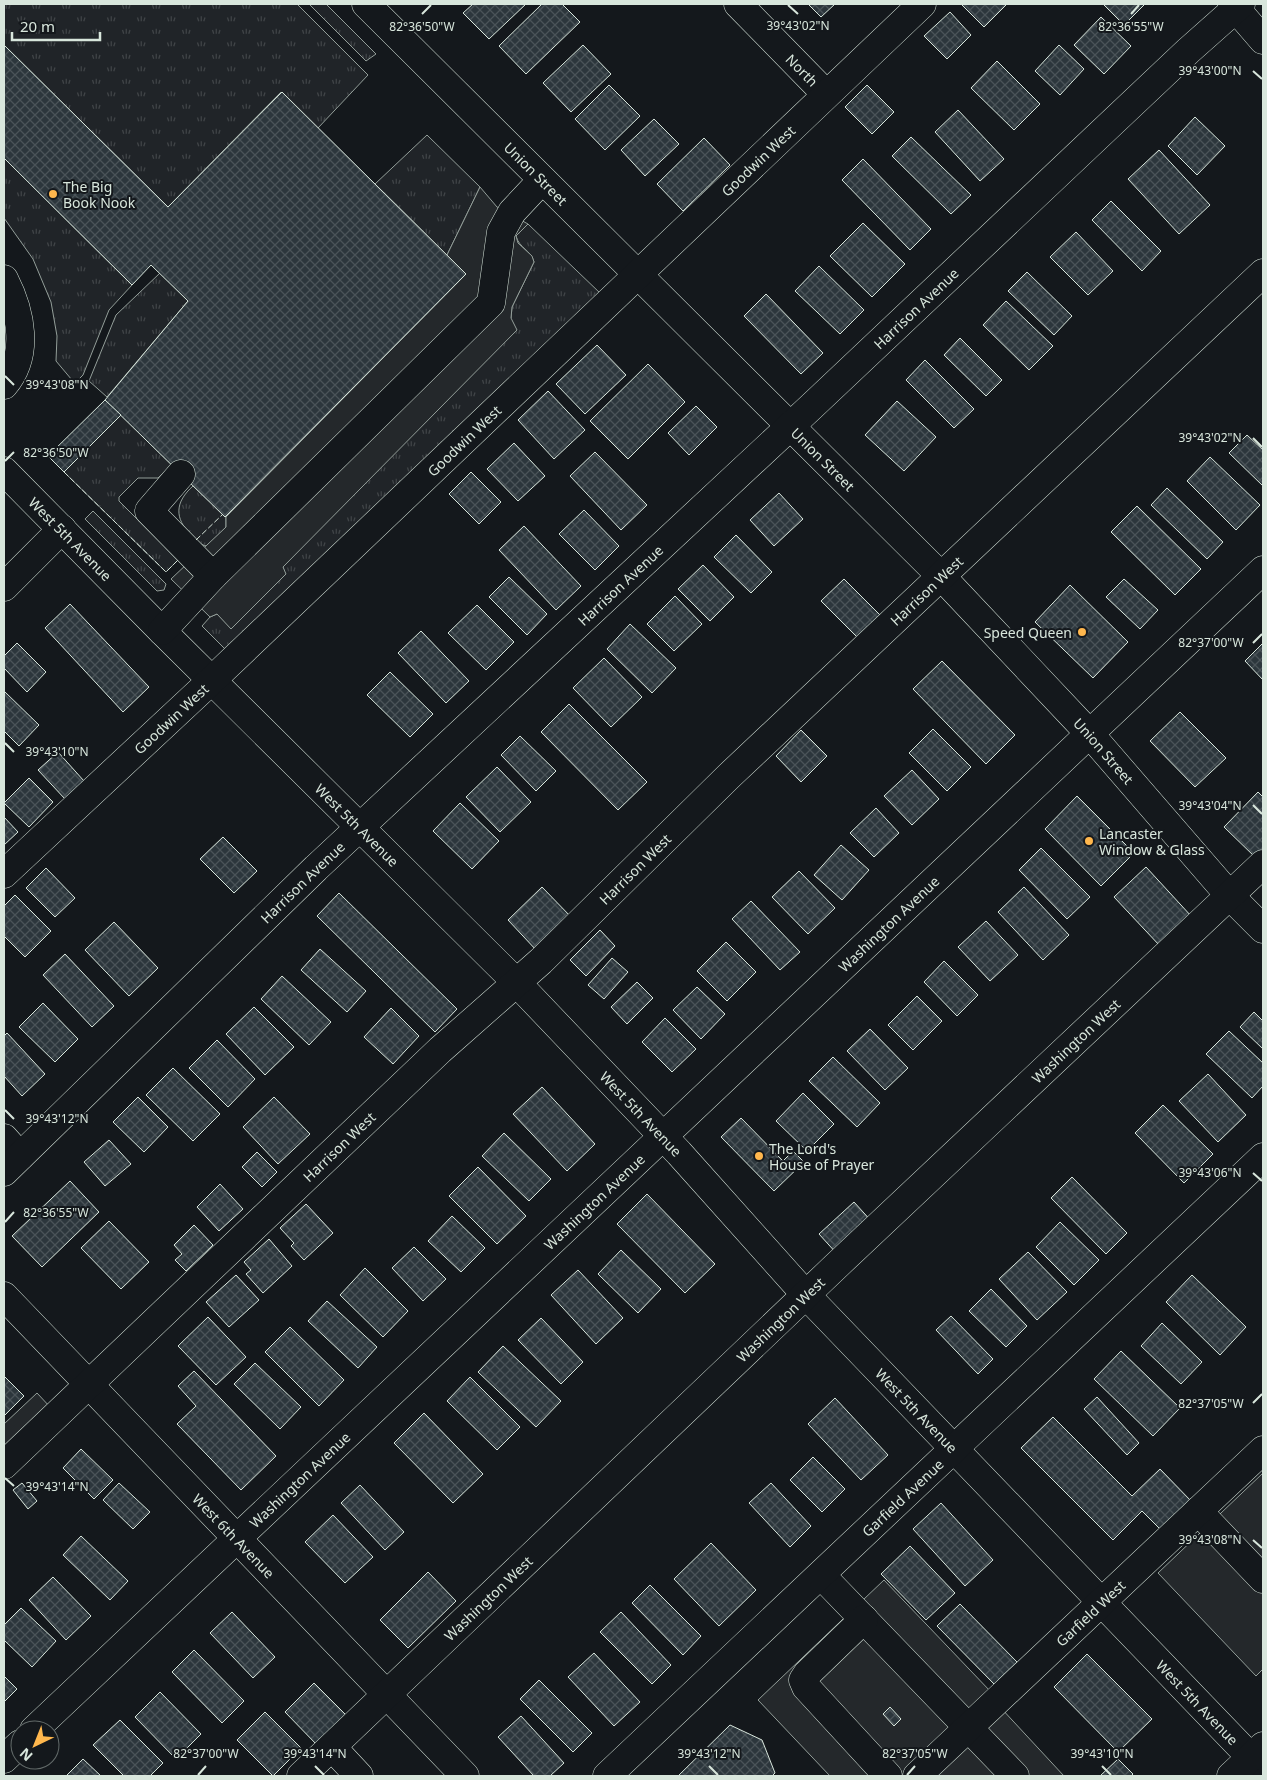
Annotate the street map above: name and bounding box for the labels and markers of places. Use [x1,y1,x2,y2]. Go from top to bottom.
place label: The Big Book Nook [63,177,136,212]
marker: The Big Book Nook [47,188,59,200]
place label: Speed Queen [984,623,1072,642]
marker: Speed Queen [1076,626,1088,638]
place label: Lancaster Window & Glass [1099,824,1205,859]
marker: Lancaster Window & Glass [1083,835,1095,847]
place label: The Lord's House of Prayer [769,1139,875,1174]
marker: The Lord's House of Prayer [753,1150,765,1162]

